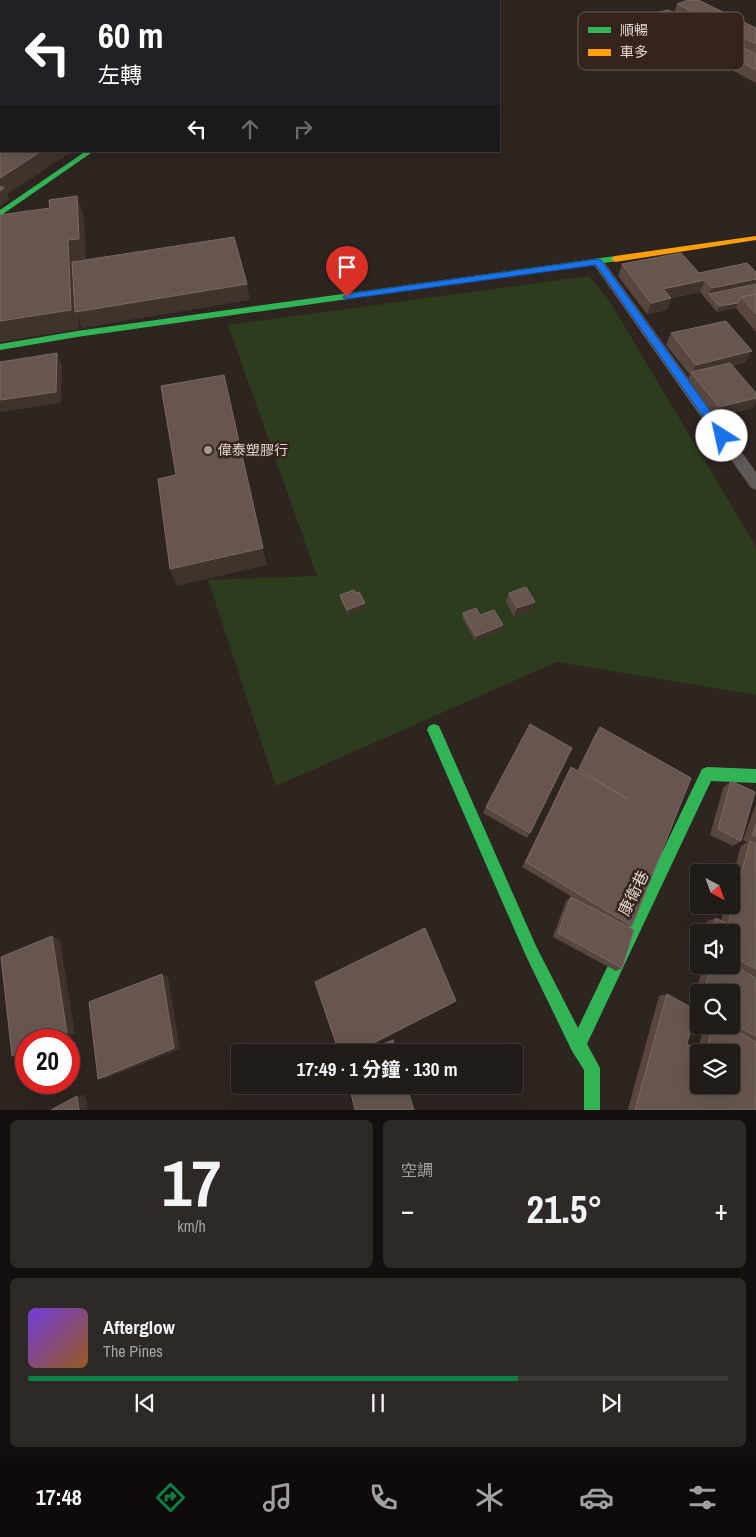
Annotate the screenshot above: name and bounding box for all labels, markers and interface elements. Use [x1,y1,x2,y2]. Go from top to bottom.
text: 60 m [98,12,163,59]
legend [578,12,744,70]
icon: left [15,20,80,85]
text: 順暢 [620,21,648,39]
text: 車多 [620,43,648,61]
text: 左轉 [98,60,142,90]
icon: left [183,115,211,143]
icon: ahead [236,115,264,143]
icon: right [289,115,317,143]
pin [326,246,368,297]
icon: arrive [333,253,361,281]
position arrow [695,409,747,461]
place label: 偉泰塑膠行 [218,441,288,459]
marker: 偉泰塑膠行 [202,444,214,456]
north arrow [690,864,740,914]
map controls [690,864,740,1094]
street label: 康衛巷 [613,867,653,919]
button: sound [690,924,740,974]
button: search [690,984,740,1034]
speed limit sign: 20 [15,1029,80,1094]
button: layers [690,1044,740,1094]
text: 17:49 · 1 分鐘 · 130 m [296,1056,458,1082]
text: 17 [162,1139,221,1226]
text: 空調 [401,1159,433,1181]
text: 21.5° [527,1184,602,1235]
text: − [401,1191,414,1229]
text: + [715,1191,728,1229]
text: km/h [177,1215,206,1237]
text: Afterglow [103,1314,175,1340]
text: The Pines [103,1340,163,1362]
icon: previous [131,1389,159,1417]
icon: pause [364,1389,392,1417]
icon: next [597,1389,625,1417]
icon: directions [153,1480,188,1515]
icon: music [260,1480,295,1515]
icon: phone [366,1480,401,1515]
icon: climate [472,1480,507,1515]
icon: car [579,1480,614,1515]
icon: filters [685,1480,720,1515]
text: 17:48 [36,1482,82,1512]

